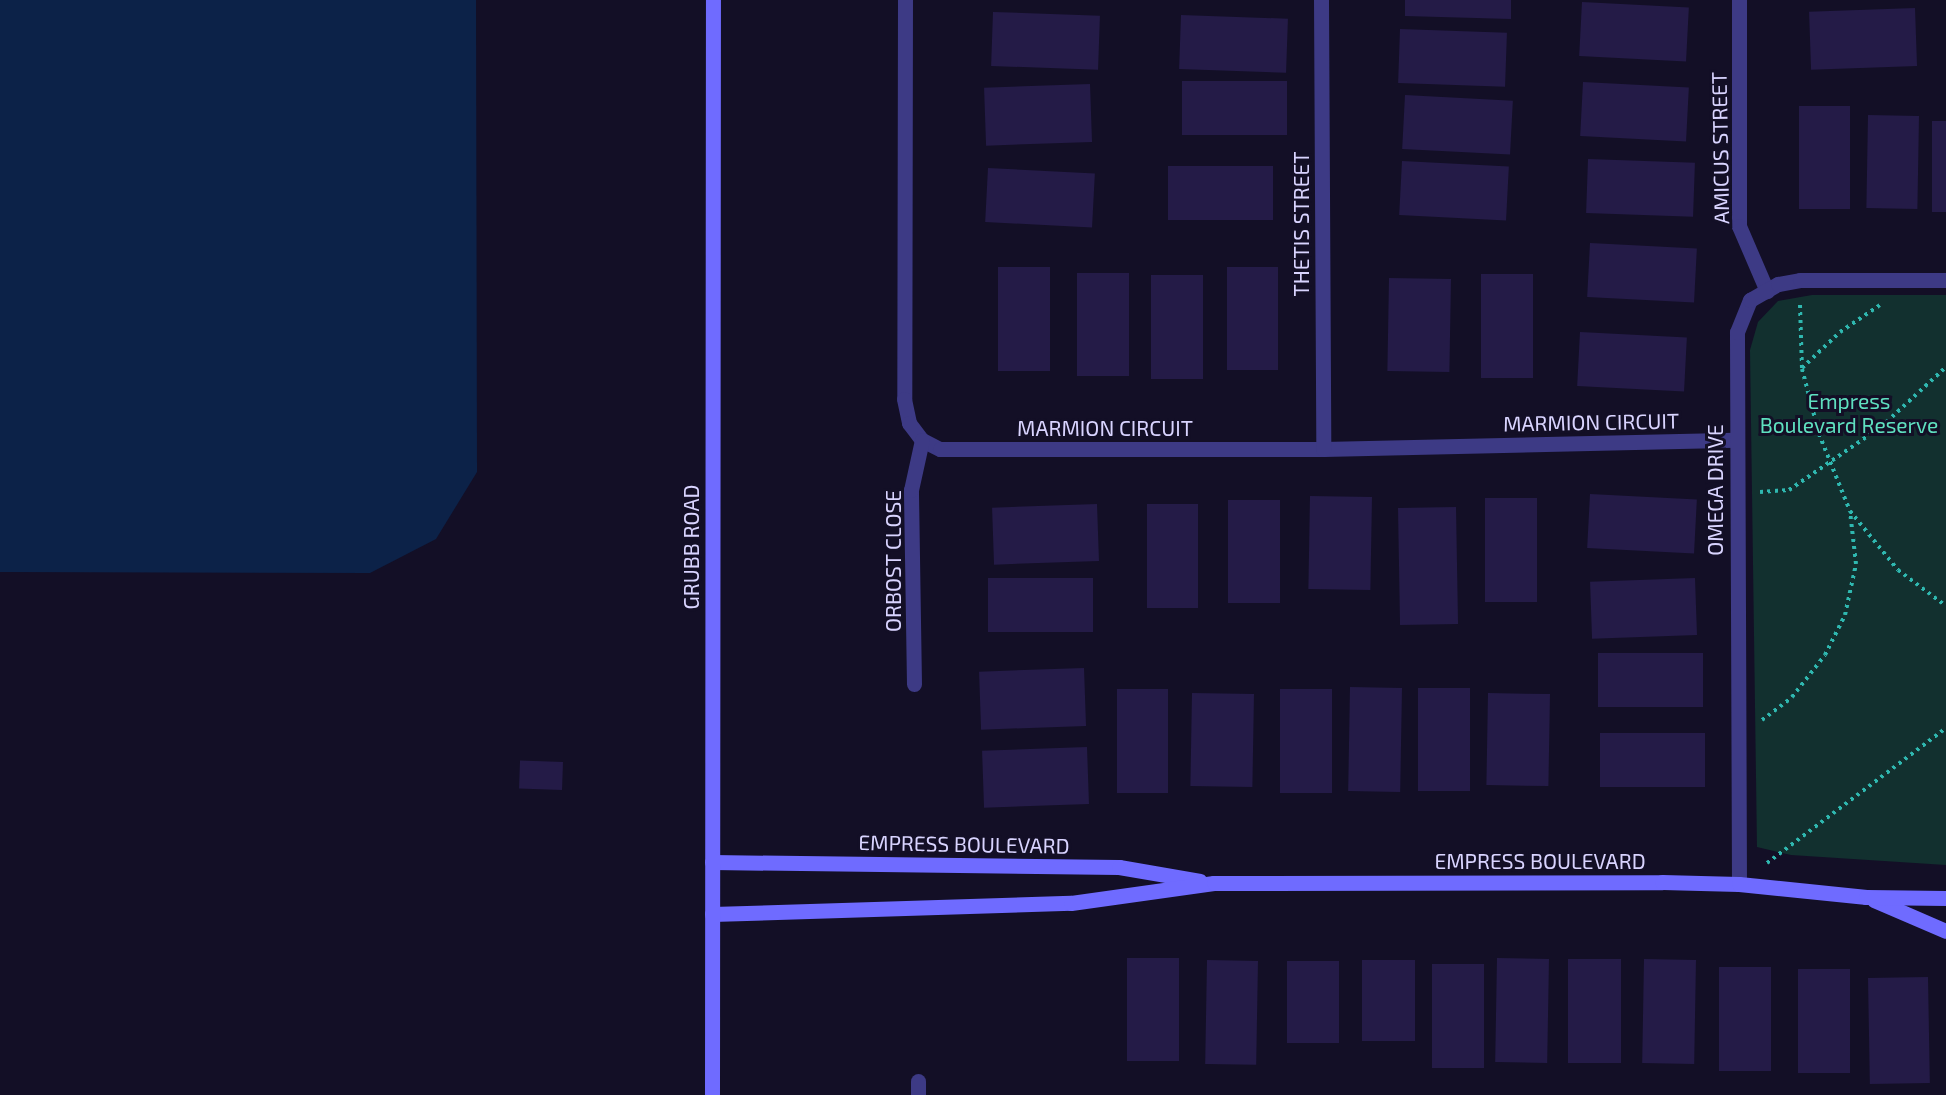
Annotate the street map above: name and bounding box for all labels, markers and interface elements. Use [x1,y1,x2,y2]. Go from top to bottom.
street label: AMICUS STREET [1706,72,1734,224]
street label: THETIS STREET [1288,152,1314,296]
park label: Empress Boulevard Reserve [1760,388,1938,438]
street label: MARMION CIRCUIT [1503,408,1679,436]
street label: MARMION CIRCUIT [1017,415,1193,441]
street label: OMEGA DRIVE [1702,424,1728,556]
street label: GRUBB ROAD [678,485,704,609]
street label: ORBOST CLOSE [880,490,906,632]
street label: EMPRESS BOULEVARD [858,830,1070,858]
street label: EMPRESS BOULEVARD [1434,848,1646,874]

